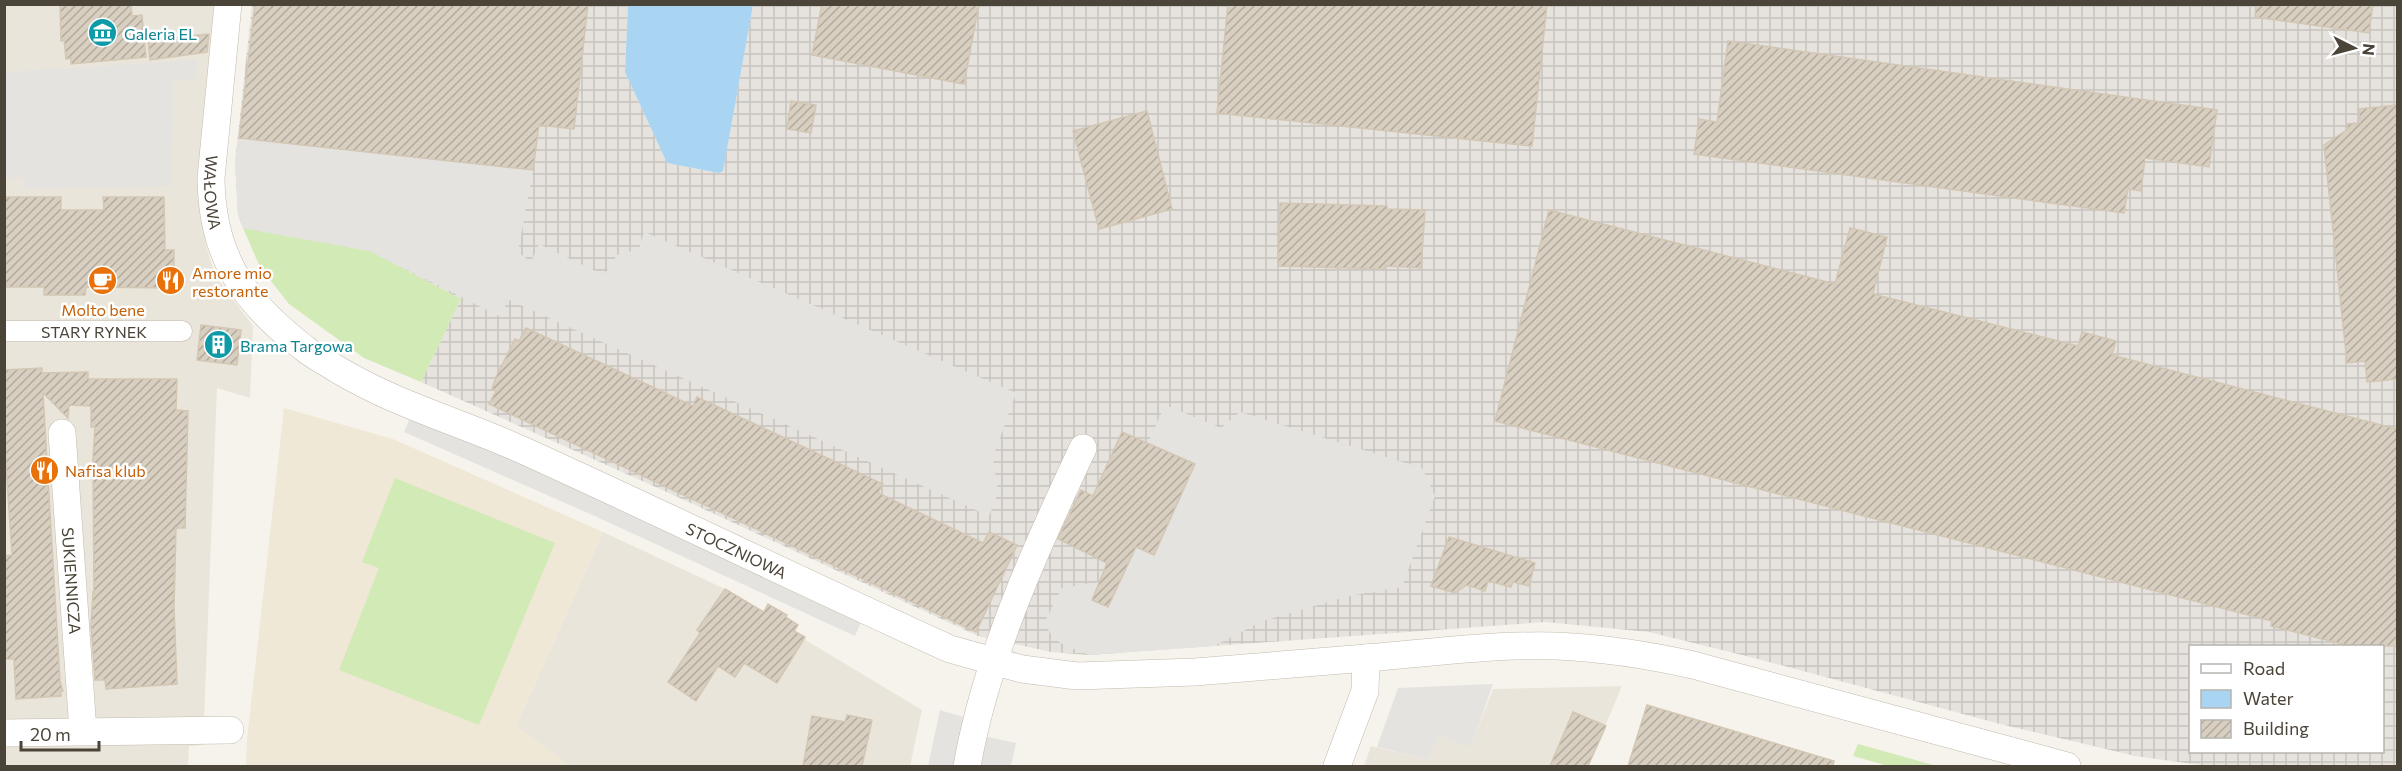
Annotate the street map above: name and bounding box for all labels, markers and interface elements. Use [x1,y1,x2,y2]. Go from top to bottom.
museum icon: Galeria EL [87,17,119,49]
north arrow [2324,18,2384,78]
place label: Galeria EL [124,24,197,43]
text: N [2359,43,2379,57]
street label: WAŁOWA [201,154,226,231]
place label: Amore mio restorante [192,263,272,300]
cafe icon: Molto bene [87,265,119,297]
restaurant icon: Amore mio restorante [155,265,187,297]
place label: Molto bene [61,300,145,319]
street label: STARY RYNEK [41,322,147,341]
building icon: Brama Targowa [203,329,235,361]
place label: Brama Targowa [240,336,353,355]
restaurant icon: Nafisa klub [28,454,60,486]
place label: Nafisa klub [65,461,146,480]
street label: STOCZNIOWA [683,518,790,582]
street label: SUKIENNICZA [59,526,86,635]
legend [2189,645,2384,753]
text: Road [2243,657,2285,679]
text: Water [2243,687,2294,709]
scale bar [21,714,99,752]
text: Building [2243,717,2309,739]
text: 20 m [30,723,71,745]

